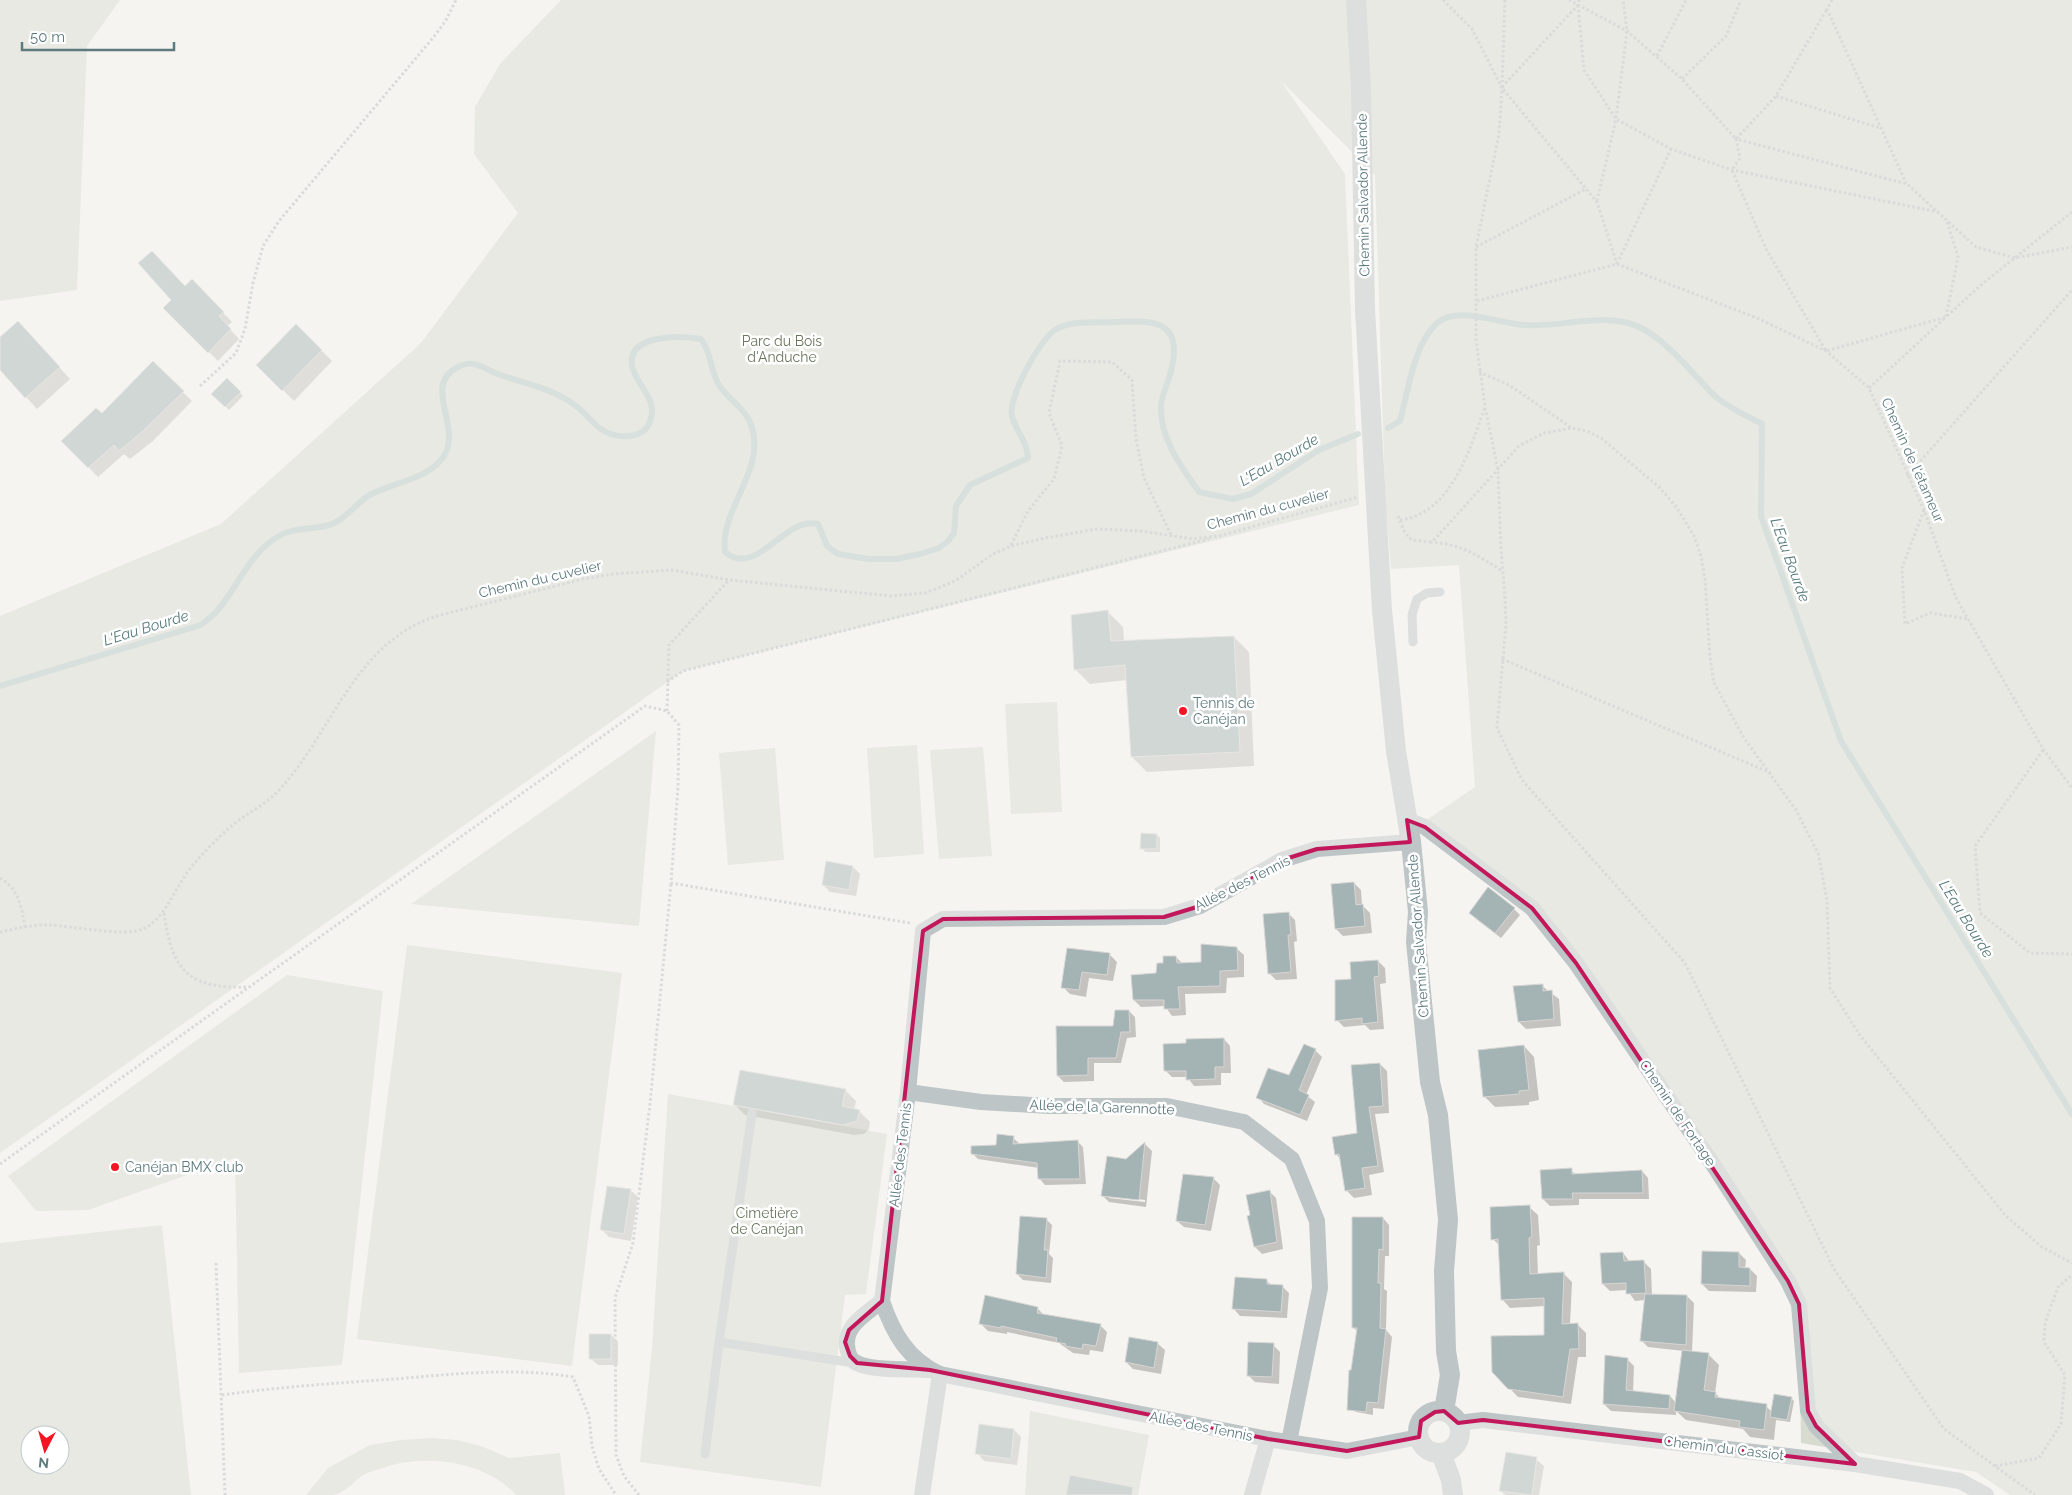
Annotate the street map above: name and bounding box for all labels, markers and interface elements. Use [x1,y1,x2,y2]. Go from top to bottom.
scale bar [22,20,175,52]
text: 50 m [30,28,65,46]
street label: Chemin Salvador Allende [1354,113,1372,277]
park label: Parc du Bois d'Anduche [742,333,822,365]
street label: Chemin de l'étameur [1878,395,1948,525]
water label: L'Eau Bourde [1236,430,1322,490]
street label: Chemin du cuvelier [1205,485,1331,533]
water label: L'Eau Bourde [1766,515,1814,605]
street label: Chemin du cuvelier [477,557,603,601]
water label: L'Eau Bourde [101,606,191,650]
place label: Tennis de Canéjan [1193,695,1255,727]
marker: Tennis de Canéjan [1177,705,1189,717]
street label: Allée des Tennis [1191,852,1293,914]
street label: Chemin Salvador Allende [1404,854,1432,1018]
water label: L'Eau Bourde [1935,877,1997,961]
street label: Chemin de Fortage [1637,1057,1719,1169]
street label: Allée de la Garennotte [1029,1096,1175,1118]
street label: Allée des Tennis [886,1102,914,1208]
place label: Canéjan BMX club [125,1159,244,1175]
marker: Canéjan BMX club [109,1161,121,1173]
park label: Cimetière de Canéjan [730,1205,804,1237]
street label: Allée des Tennis [1148,1408,1254,1444]
north arrow [20,1425,70,1475]
street label: Chemin du Cassiot [1663,1433,1785,1463]
text: N [37,1454,50,1471]

